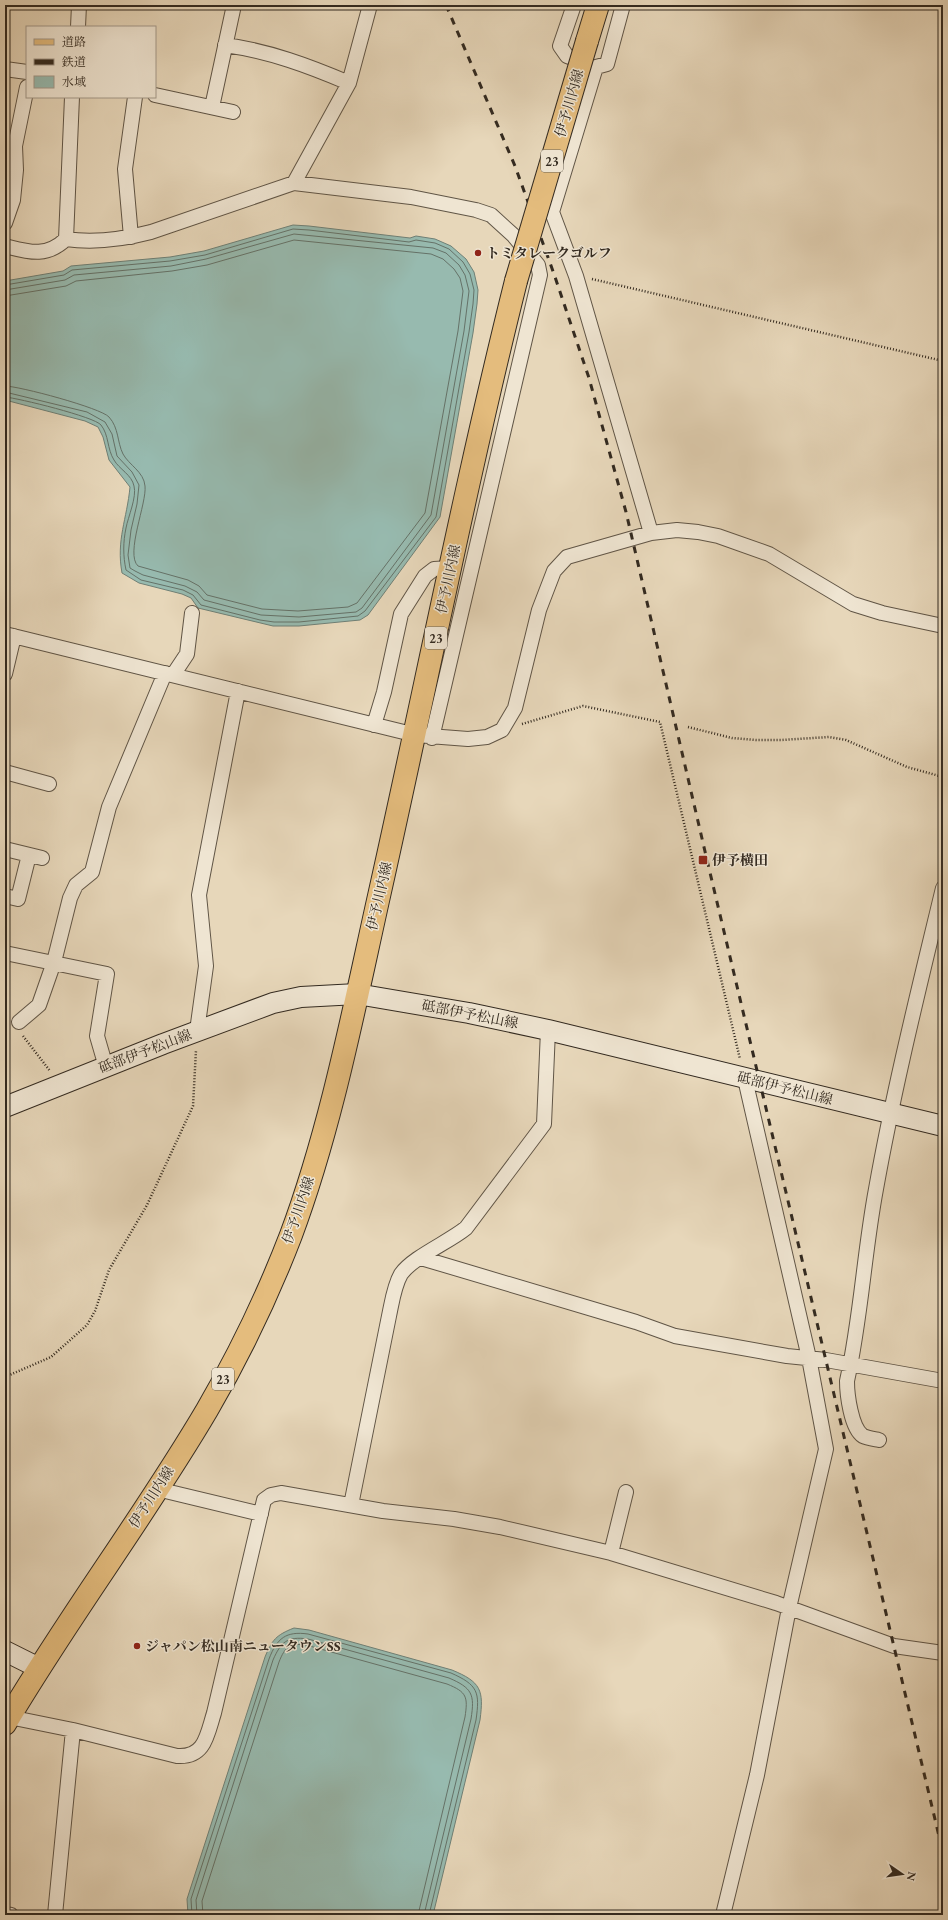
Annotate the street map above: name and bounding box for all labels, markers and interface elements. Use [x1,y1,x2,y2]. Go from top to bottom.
legend [26,26,156,98]
text: 道路 [62,34,86,50]
text: 鉄道 [61,54,86,70]
street label: 伊予川内線 [551,67,587,139]
text: 水域 [62,74,86,90]
road number: 23 [541,150,563,172]
place label: トミタレークゴルフ [486,244,612,262]
marker: トミタレークゴルフ [473,248,483,258]
street label: 伊予川内線 [432,543,464,615]
road number: 23 [425,627,447,649]
place label: 伊予横田 [712,851,768,869]
marker: 伊予横田 [697,854,709,866]
street label: 伊予川内線 [362,860,396,932]
street label: 砥部伊予松山線 [420,996,520,1032]
street label: 砥部伊予松山線 [96,1025,194,1077]
street label: 砥部伊予松山線 [735,1067,835,1109]
street label: 伊予川内線 [278,1174,318,1246]
road number: 23 [212,1368,234,1390]
street label: 伊予川内線 [124,1463,178,1531]
place label: ジャパン松山南ニュータウンSS [145,1637,341,1655]
marker: ジャパン松山南ニュータウンSS [132,1641,142,1651]
north arrow [882,1854,922,1894]
text: N [904,1870,920,1882]

